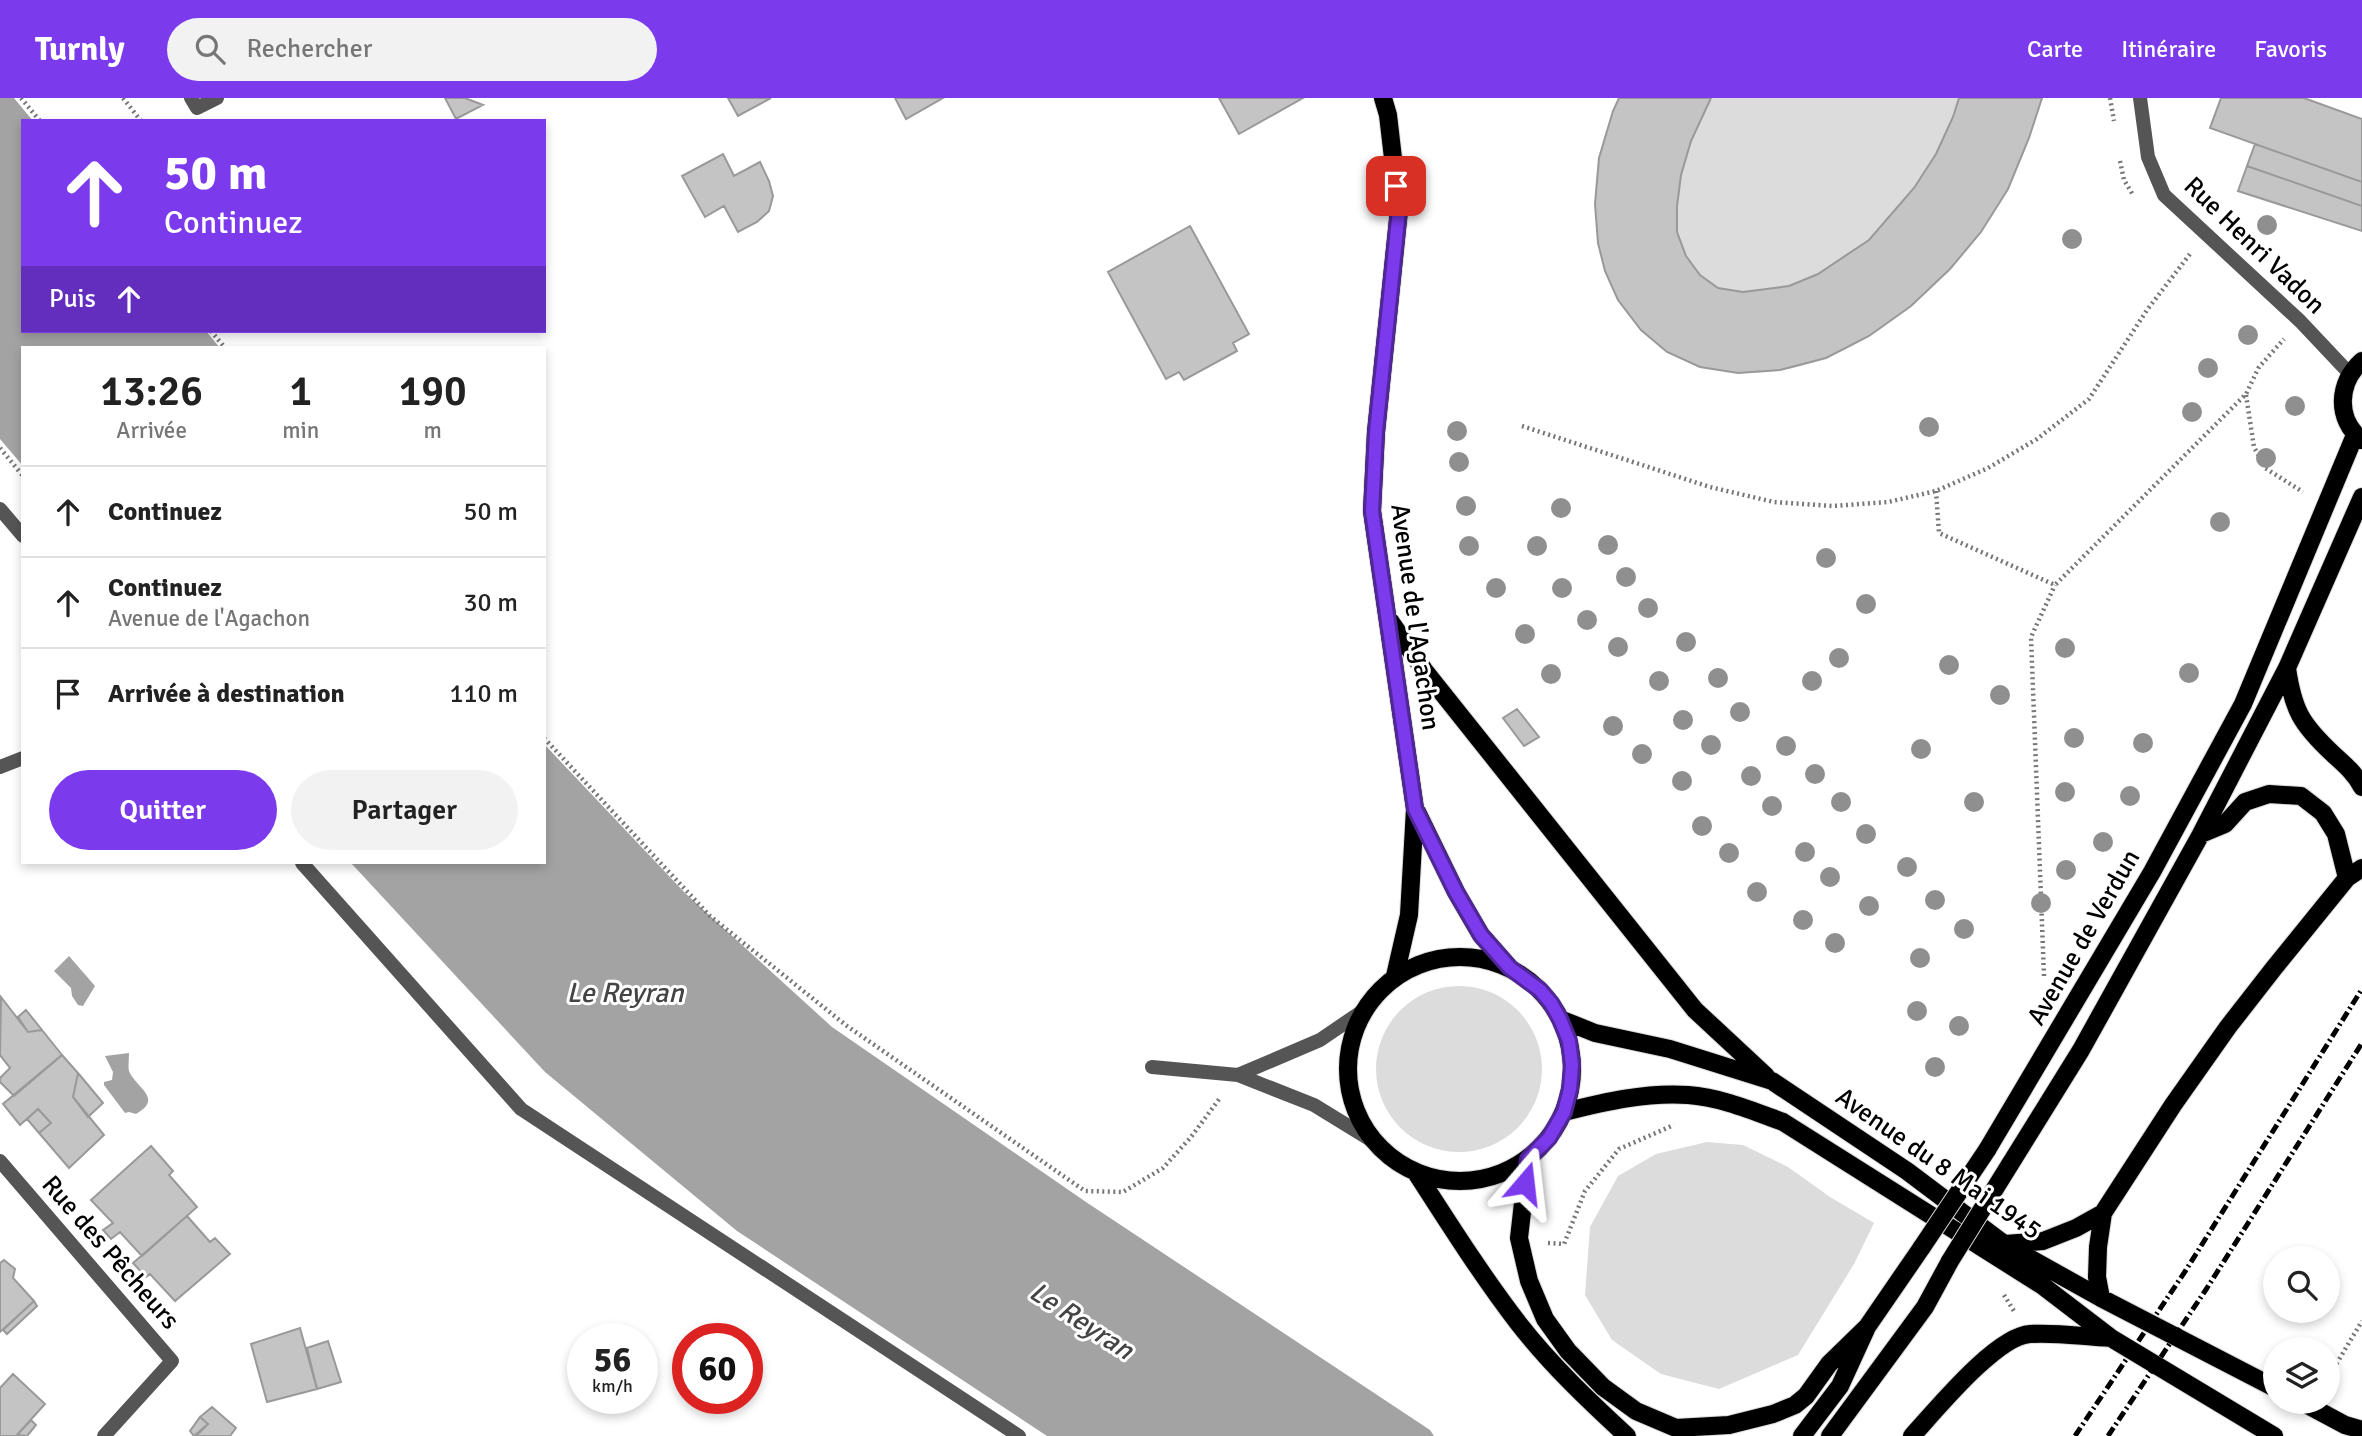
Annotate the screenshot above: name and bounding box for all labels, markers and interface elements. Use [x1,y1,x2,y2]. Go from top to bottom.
search box [167,18,657,81]
text: Turnly [35,29,125,70]
icon: search [191,30,229,68]
text: Rechercher [247,33,372,65]
text: Carte [2027,34,2083,64]
text: Itinéraire [2121,34,2216,64]
text: Favoris [2254,34,2327,64]
text: 50 m [164,143,267,203]
icon: ahead [49,147,140,238]
pin [1366,156,1426,216]
icon: arrive [1377,167,1415,205]
street label: Rue Henri Vadon [2177,170,2332,321]
text: Continuez [164,203,303,242]
icon: ahead [110,280,148,318]
text: Puis [49,283,96,315]
text: 13:26 [100,366,203,417]
text: 1 [289,366,312,417]
text: 190 [399,366,467,417]
text: Arrivée [116,416,187,445]
text: min [282,416,319,445]
text: m [423,416,442,445]
icon: ahead [49,493,87,531]
text: Continuez [108,496,222,528]
text: 50 m [463,496,518,528]
street label: Avenue de l'Agachon [1383,502,1447,732]
text: Continuez [108,572,222,604]
icon: ahead [49,584,87,622]
text: 30 m [463,587,518,619]
text: Avenue de l'Agachon [108,604,310,633]
icon: arrive [49,675,87,713]
text: Arrivée à destination [108,678,345,710]
text: 110 m [449,678,518,710]
button: Quitter [49,770,277,850]
button: Partager [291,770,518,850]
street label: Avenue de Verdun [2021,844,2147,1031]
water label: Le Reyran [567,976,684,1010]
street label: Avenue du 8 Mai 1945 [1829,1081,2047,1247]
position arrow [1488,1146,1562,1220]
street label: Rue des Pêcheurs [35,1169,186,1336]
map controls [2263,1246,2340,1414]
button: search [2263,1246,2340,1323]
water label: Le Reyran [1023,1275,1140,1367]
speed limit sign: 60 [672,1323,763,1414]
button: layers [2263,1337,2340,1414]
text: 56 [594,1338,631,1381]
text: km/h [592,1375,633,1397]

